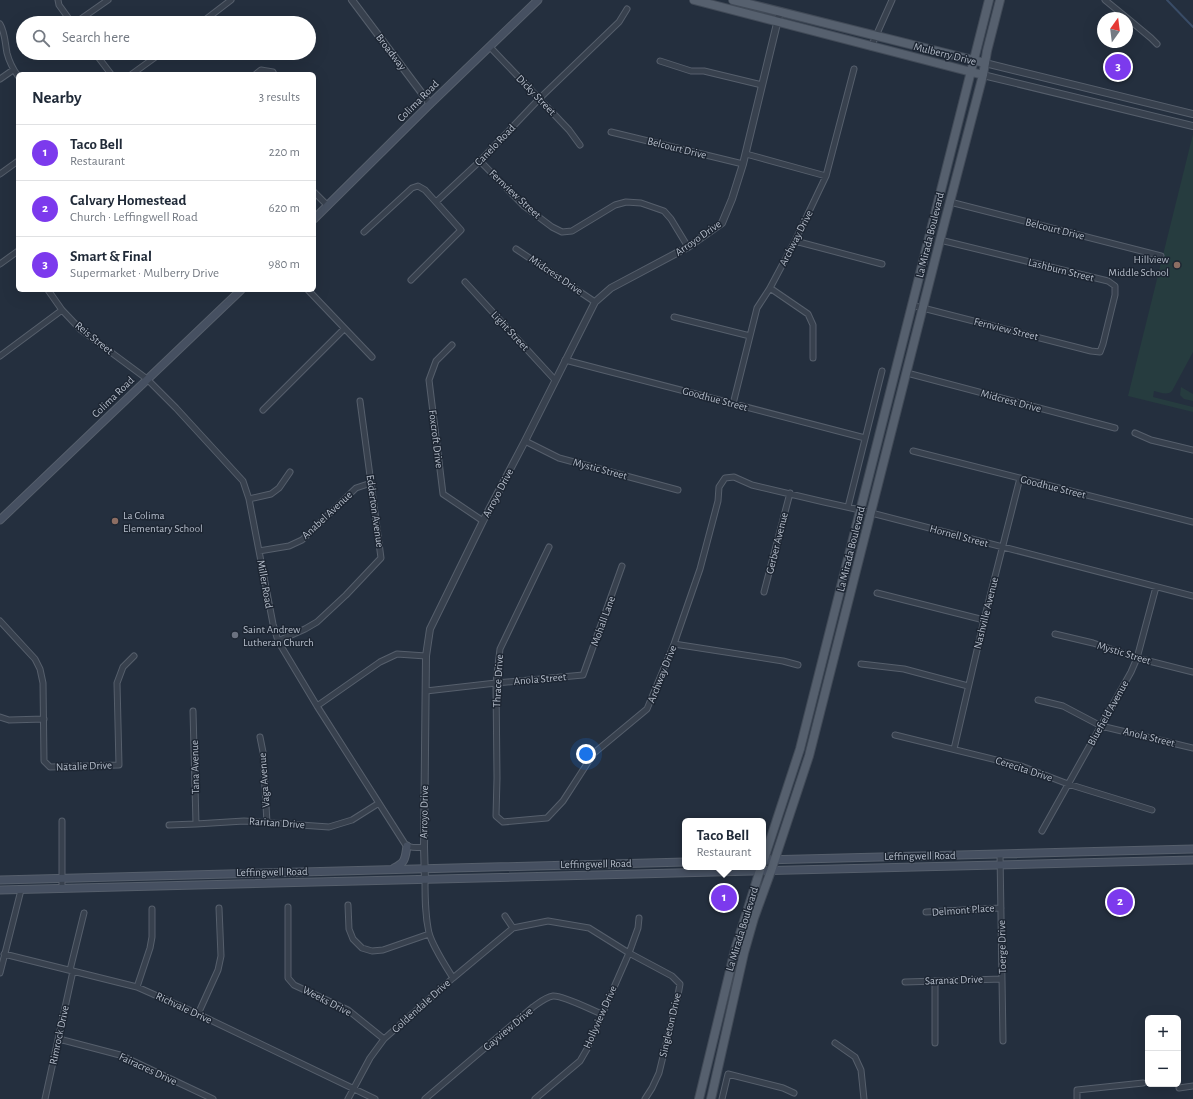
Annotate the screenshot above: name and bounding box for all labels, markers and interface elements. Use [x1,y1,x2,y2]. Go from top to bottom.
north arrow [1097,12,1133,48]
search box [16,16,316,60]
icon: search [30,27,52,49]
text: Search here [62,30,130,45]
street label: Broadway [374,32,408,72]
street label: Mulberry Drive [913,41,977,67]
pin: 3 [1105,52,1131,82]
street label: Dicky Street [514,73,558,118]
street label: Colima Road [395,78,441,124]
text: Nearby [32,89,82,106]
text: 3 results [259,91,300,104]
street label: Canelo Road [473,122,518,168]
street label: Belcourt Drive [646,135,708,161]
text: Taco Bell [70,137,123,152]
text: 1 [43,146,47,159]
text: 220 m [269,146,300,159]
text: Restaurant [70,155,125,168]
street label: Fernview Street [487,167,543,221]
street label: La Mirada Boulevard [914,191,946,279]
text: Calvary Homestead [70,193,186,208]
text: 2 [42,202,48,215]
text: 620 m [269,202,300,215]
street label: Archway Drive [777,208,815,268]
text: Church · Leffingwell Road [70,211,198,224]
street label: Belcourt Drive [1024,216,1086,242]
street label: Arroyo Drive [673,218,723,258]
text: Smart & Final [70,249,152,264]
street label: Midcrest Drive [527,253,585,297]
place label: Hillview Middle School [1108,254,1170,278]
street label: Lashburn Street [1027,256,1096,284]
text: 3 [42,258,48,271]
text: 980 m [268,258,300,271]
marker: Hillview Middle School [1172,260,1182,270]
text: Supermarket · Mulberry Drive [70,267,219,280]
street label: Light Street [489,309,531,353]
street label: Fernview Street [973,316,1040,342]
street label: Reis Street [73,319,115,357]
street label: Colima Road [90,374,136,420]
street label: Goodhue Street [681,385,749,413]
street label: Midcrest Drive [980,388,1042,414]
street label: Foxcroft Drive [427,409,445,469]
street label: Mystic Street [572,457,629,482]
street label: Arroyo Drive [481,467,515,519]
street label: Edderton Avenue [364,474,386,548]
street label: Goodhue Street [1019,474,1087,501]
street label: Anabel Avenue [300,489,354,541]
street label: La Mirada Boulevard [835,505,867,593]
place label: La Colima Elementary School [123,510,203,534]
street label: Gerber Avenue [764,511,790,575]
marker: La Colima Elementary School [110,516,120,526]
street label: Hornell Street [929,523,990,549]
street label: Miller Road [255,559,275,609]
street label: Nashville Avenue [972,576,1000,650]
street label: Mohall Lane [589,595,617,647]
place label: Saint Andrew Lutheran Church [243,624,314,648]
marker: Saint Andrew Lutheran Church [230,630,240,640]
street label: Mystic Street [1096,640,1153,666]
street label: Archway Drive [645,644,679,704]
street label: Thrace Drive [491,654,505,708]
street label: Anola Street [513,671,567,687]
street label: Bluefield Avenue [1086,679,1130,747]
street label: Anola Street [1122,725,1176,749]
street label: Tana Avenue [189,740,201,794]
your location [576,744,596,764]
street label: Vaga Avenue [257,752,271,808]
street label: Cerecita Drive [994,755,1054,783]
street label: Natalie Drive [56,760,112,772]
street label: Arroyo Drive [418,785,430,839]
street label: Raritan Drive [249,816,305,830]
popup [682,818,766,870]
text: Taco Bell [696,828,749,843]
text: Restaurant [696,846,752,859]
street label: Leffingwell Road [884,850,956,862]
street label: Leffingwell Road [560,858,632,870]
street label: Leffingwell Road [236,866,308,878]
pin: 1 [711,883,737,913]
street label: La Mirada Boulevard [724,885,760,972]
pin: 2 [1107,887,1133,917]
street label: Delmont Place [931,902,995,918]
street label: Toerge Drive [996,920,1008,974]
street label: Saranac Drive [925,973,983,987]
street label: Goldendale Drive [390,977,452,1035]
street label: Weeks Drive [301,984,353,1018]
street label: Hollyview Drive [581,984,619,1050]
street label: Richvale Drive [154,990,214,1026]
street label: Singleton Drive [657,992,683,1058]
street label: Rimrock Drive [47,1004,71,1066]
street label: Gayview Drive [481,1005,535,1053]
map controls [1145,1015,1181,1087]
button: + [1145,1015,1181,1051]
street label: Fairacres Drive [117,1051,179,1087]
button: − [1145,1051,1181,1087]

